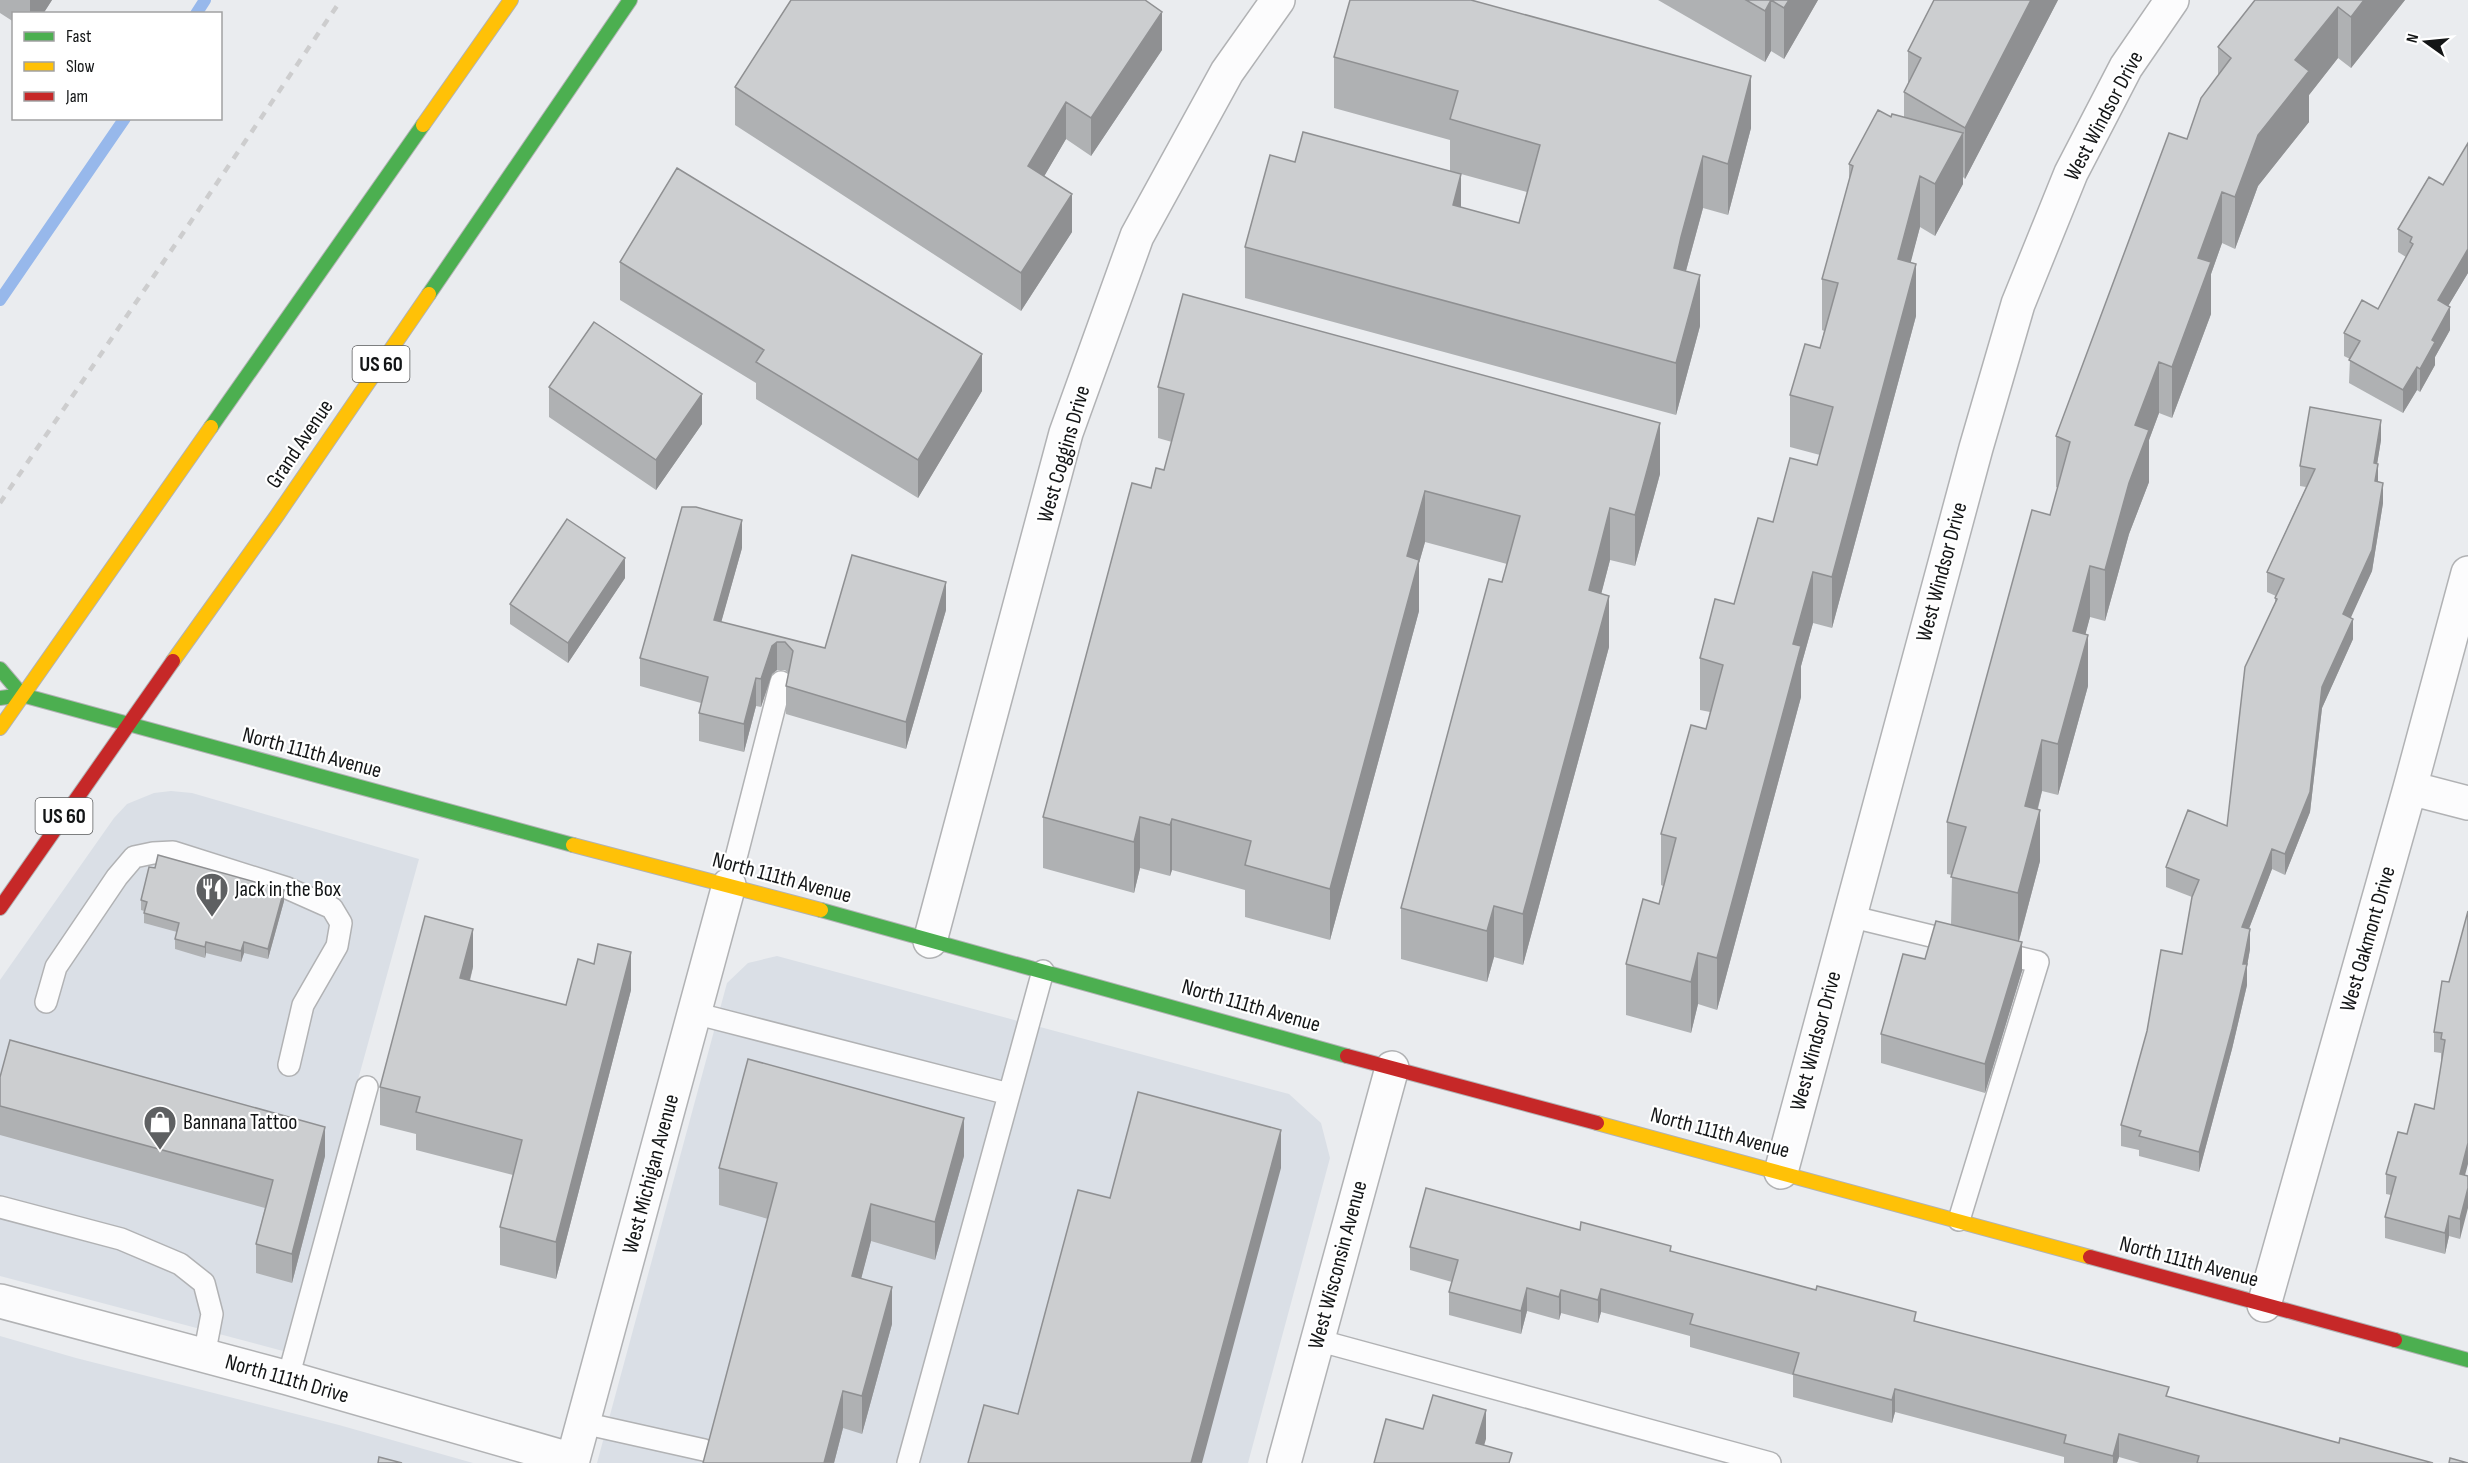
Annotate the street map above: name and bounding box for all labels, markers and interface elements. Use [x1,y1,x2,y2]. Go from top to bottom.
legend [12,12,222,120]
north arrow [2396,12,2456,72]
text: Fast [66,26,92,47]
text: N [2403,32,2423,45]
street label: West Windsor Drive [2058,46,2150,186]
text: Slow [66,56,95,77]
text: Jam [65,86,88,107]
road number: US 60 [352,346,410,382]
street label: West Coggins Drive [1032,382,1096,526]
street label: Grand Avenue [260,394,340,494]
street label: West Windsor Drive [1910,499,1974,645]
street label: North 111th Avenue [239,721,385,785]
road number: US 60 [36,798,92,834]
street label: North 111th Avenue [709,846,855,910]
street label: West Oakmont Drive [2334,863,2402,1015]
restaurant icon: Jack in the Box [194,871,230,918]
place label: Jack in the Box [234,876,342,903]
street label: West Windsor Drive [1784,968,1848,1114]
street label: North 111th Avenue [1179,973,1323,1039]
street label: West Michigan Avenue [617,1091,685,1257]
street label: North 111th Avenue [1647,1101,1793,1165]
shop icon: Bannana Tattoo [142,1104,178,1151]
place label: Bannana Tattoo [183,1109,297,1136]
street label: West Wisconsin Avenue [1303,1178,1373,1352]
street label: North 111th Avenue [2116,1230,2262,1294]
street label: North 111th Drive [222,1348,352,1410]

